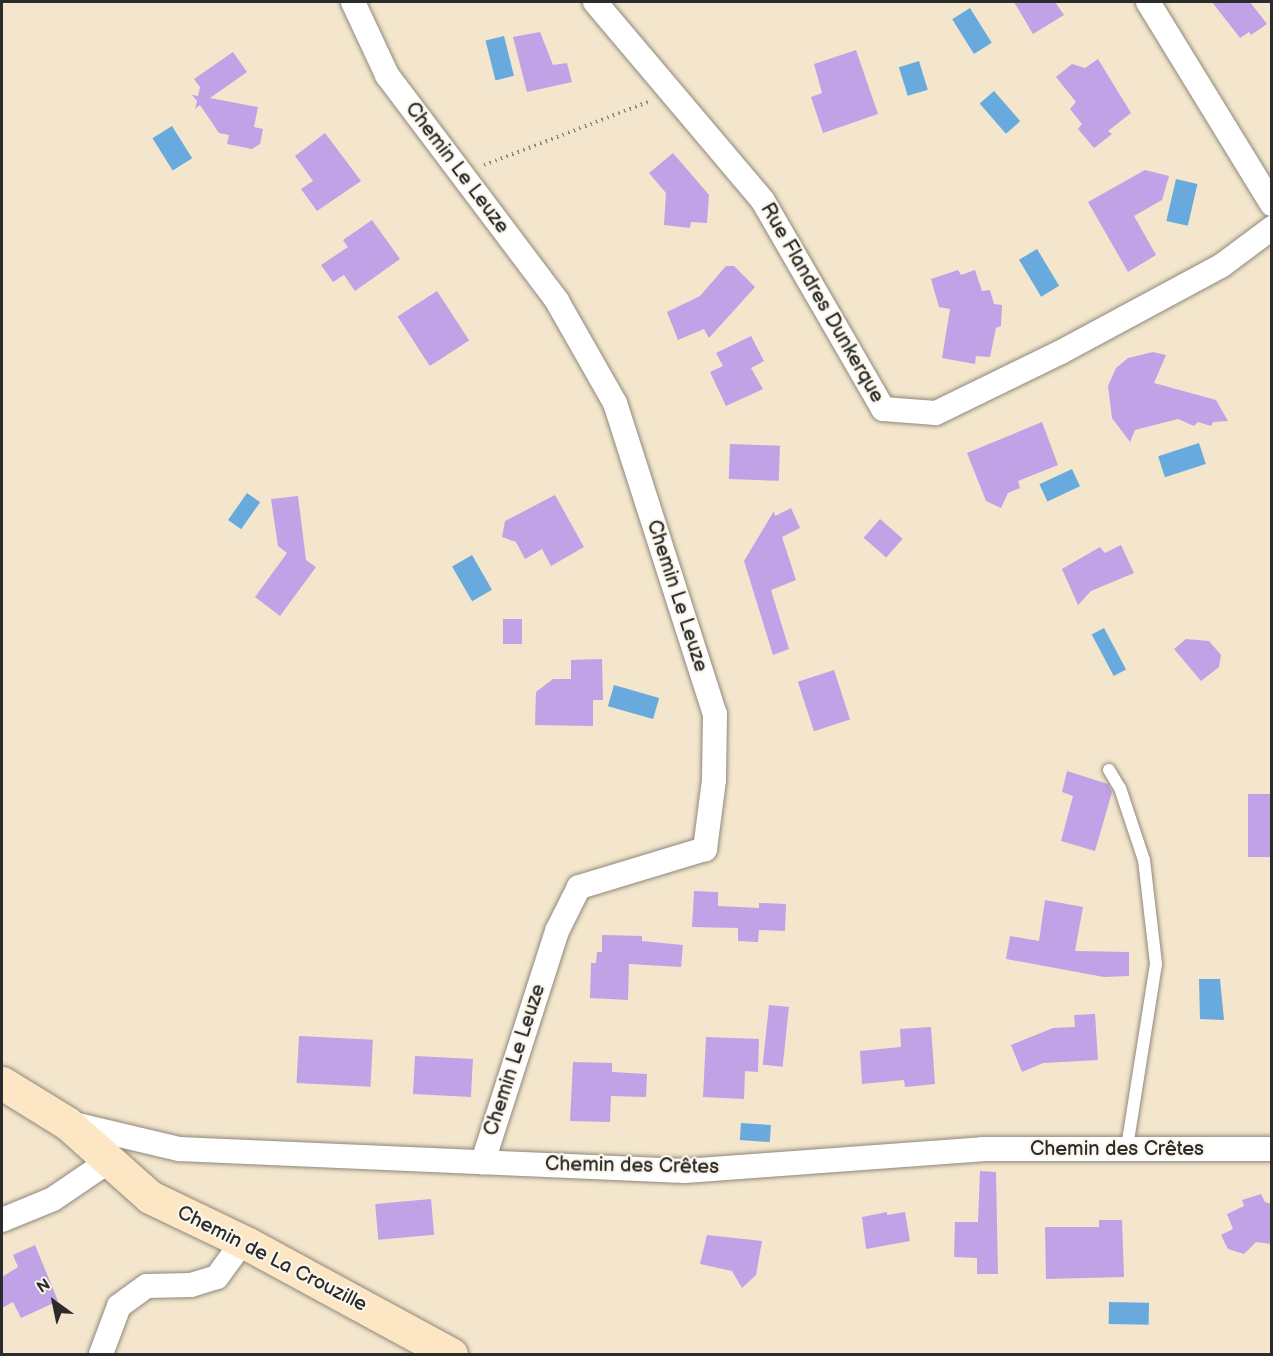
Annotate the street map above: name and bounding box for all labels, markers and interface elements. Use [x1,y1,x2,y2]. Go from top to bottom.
street label: Chemin Le Leuze [400,98,514,238]
street label: Rue Flandres Dunkerque [755,199,889,407]
street label: Chemin Le Leuze [641,517,713,675]
street label: Chemin Le Leuze [479,981,551,1139]
street label: Chemin des Crêtes [1030,1137,1204,1161]
street label: Chemin des Crêtes [545,1152,719,1180]
street label: Chemin de La Crouzille [173,1201,371,1317]
north arrow [24,1272,84,1332]
text: N [34,1275,54,1298]

